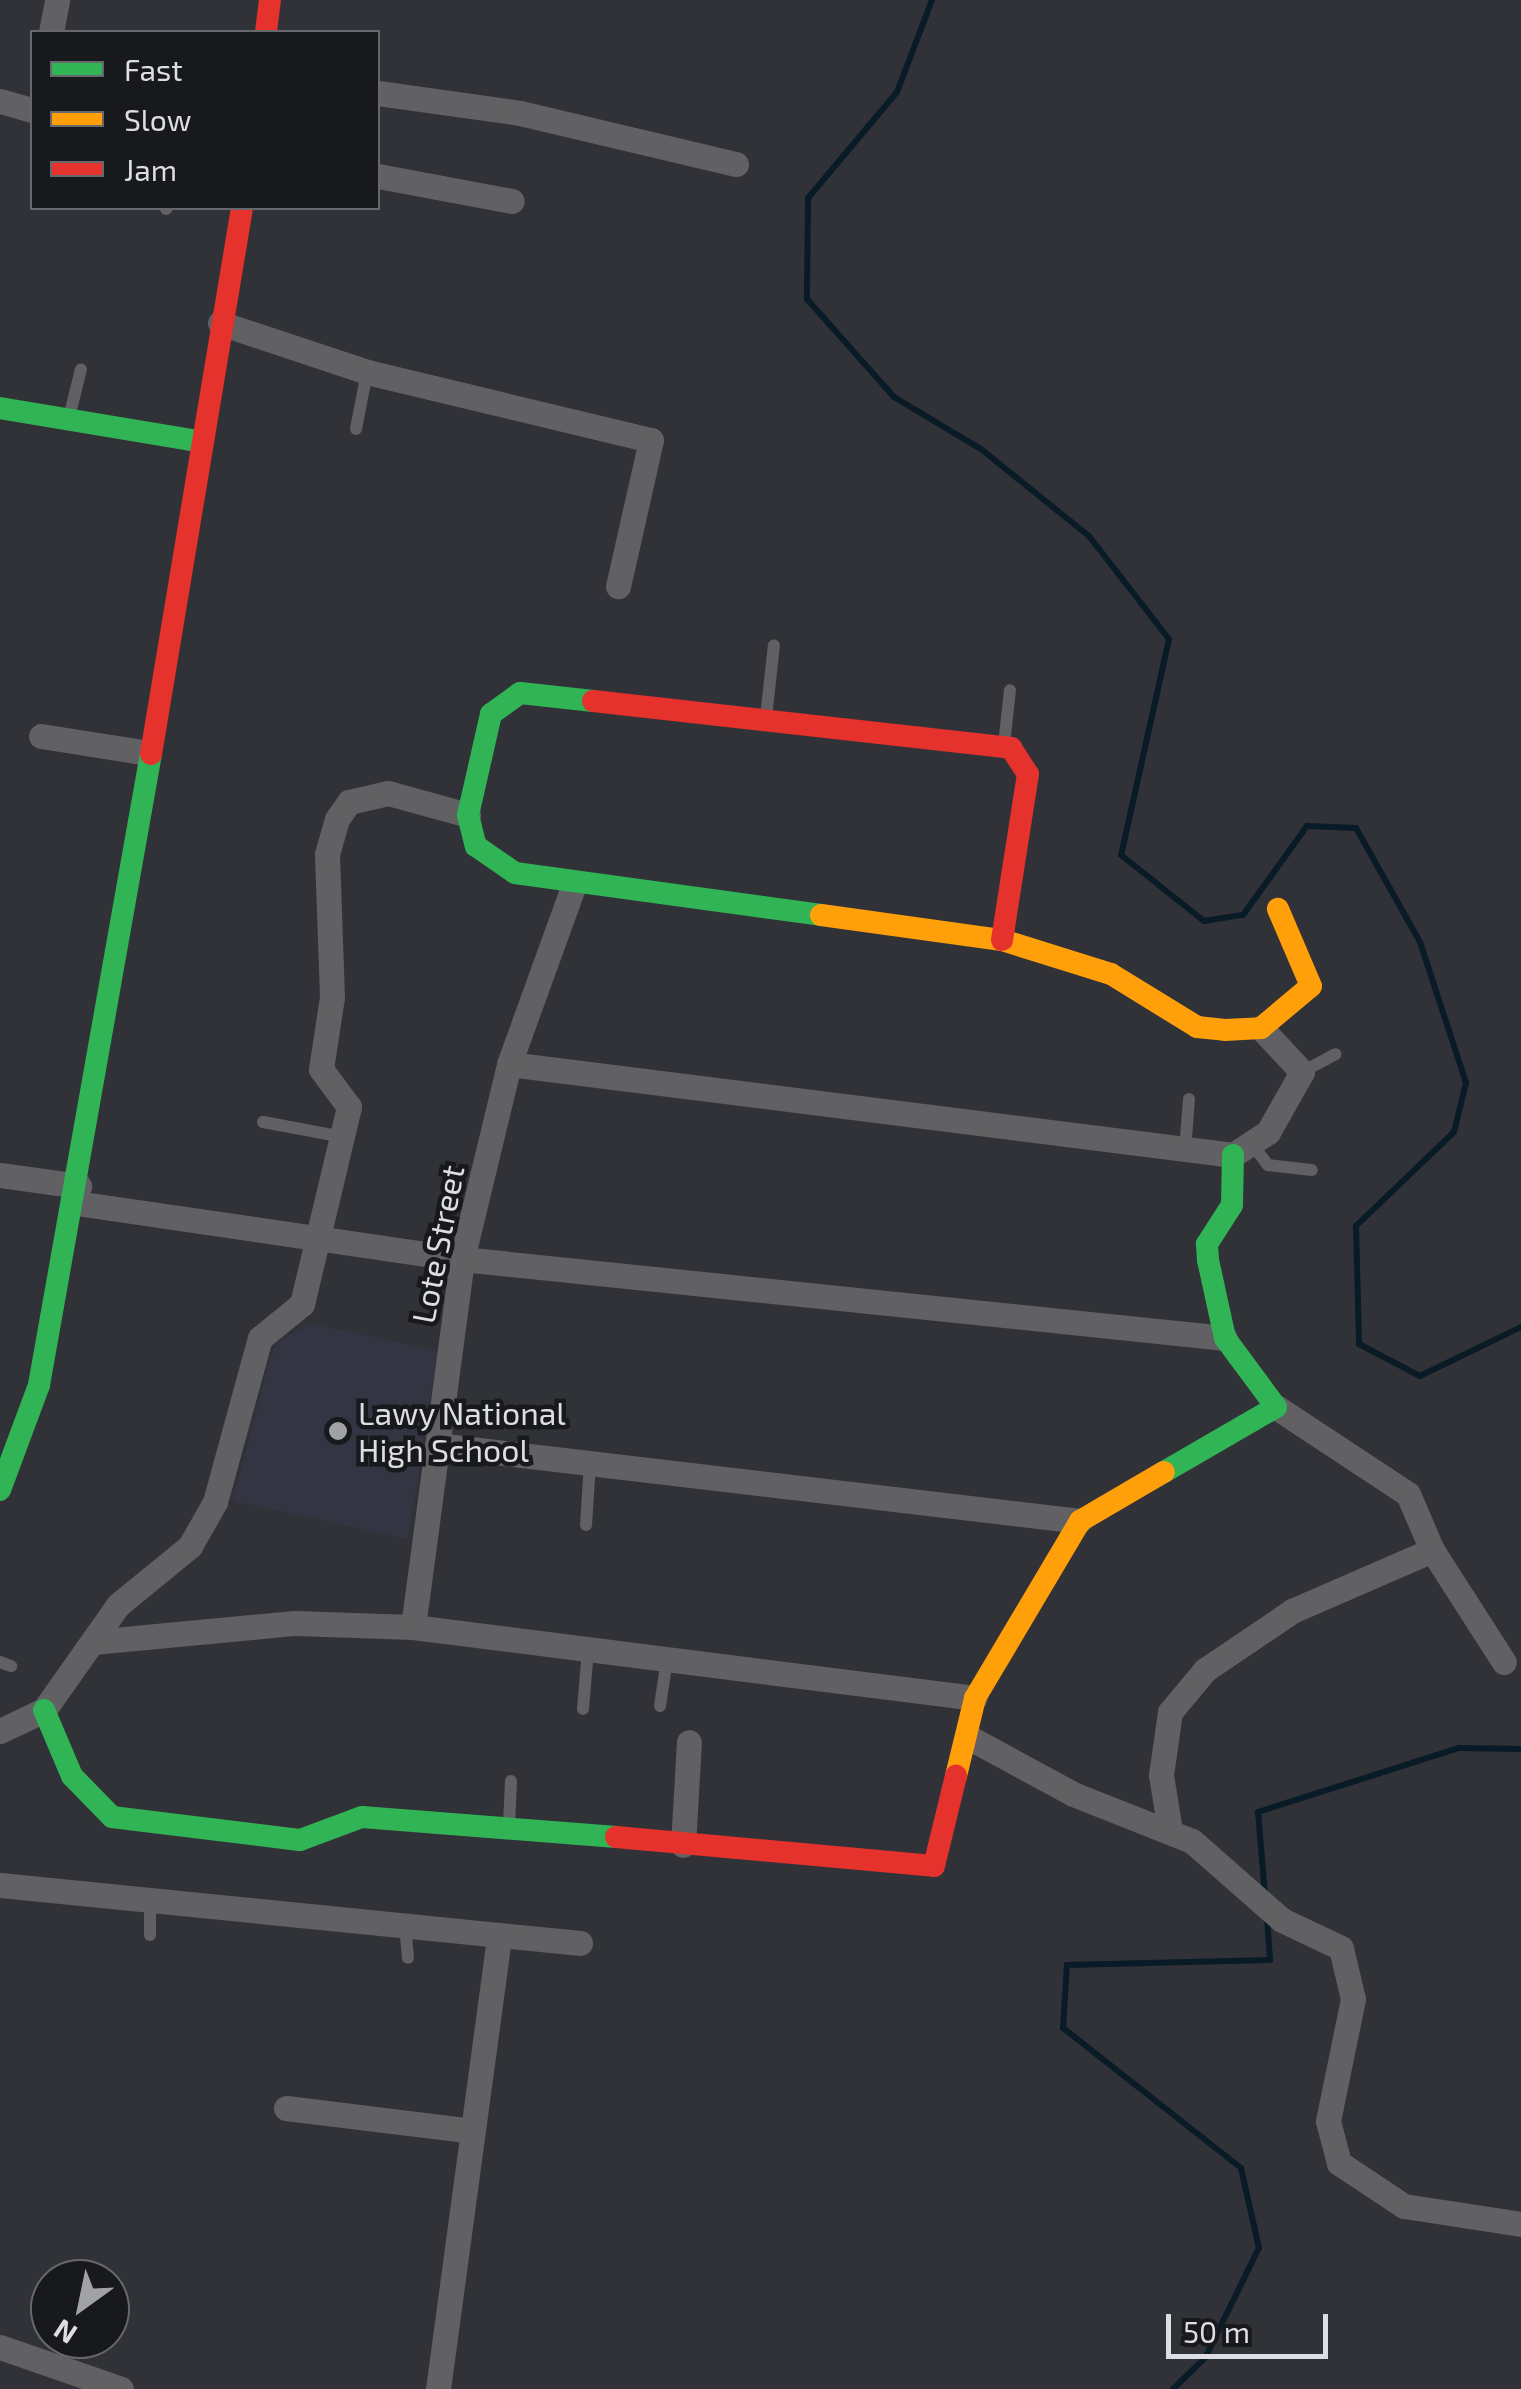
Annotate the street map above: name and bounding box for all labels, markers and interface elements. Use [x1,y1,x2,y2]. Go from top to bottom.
legend [30,30,380,210]
text: Fast [124,51,183,87]
text: Slow [124,101,191,137]
text: Jam [124,151,177,187]
street label: Lote Street [403,1162,471,1326]
place label: Lawy National High School [358,1394,567,1469]
marker: Lawy National High School [327,1420,349,1442]
north arrow [30,2259,130,2359]
scale bar [1171,2294,1334,2356]
text: N [47,2313,82,2352]
text: 50 m [1183,2313,1250,2349]

